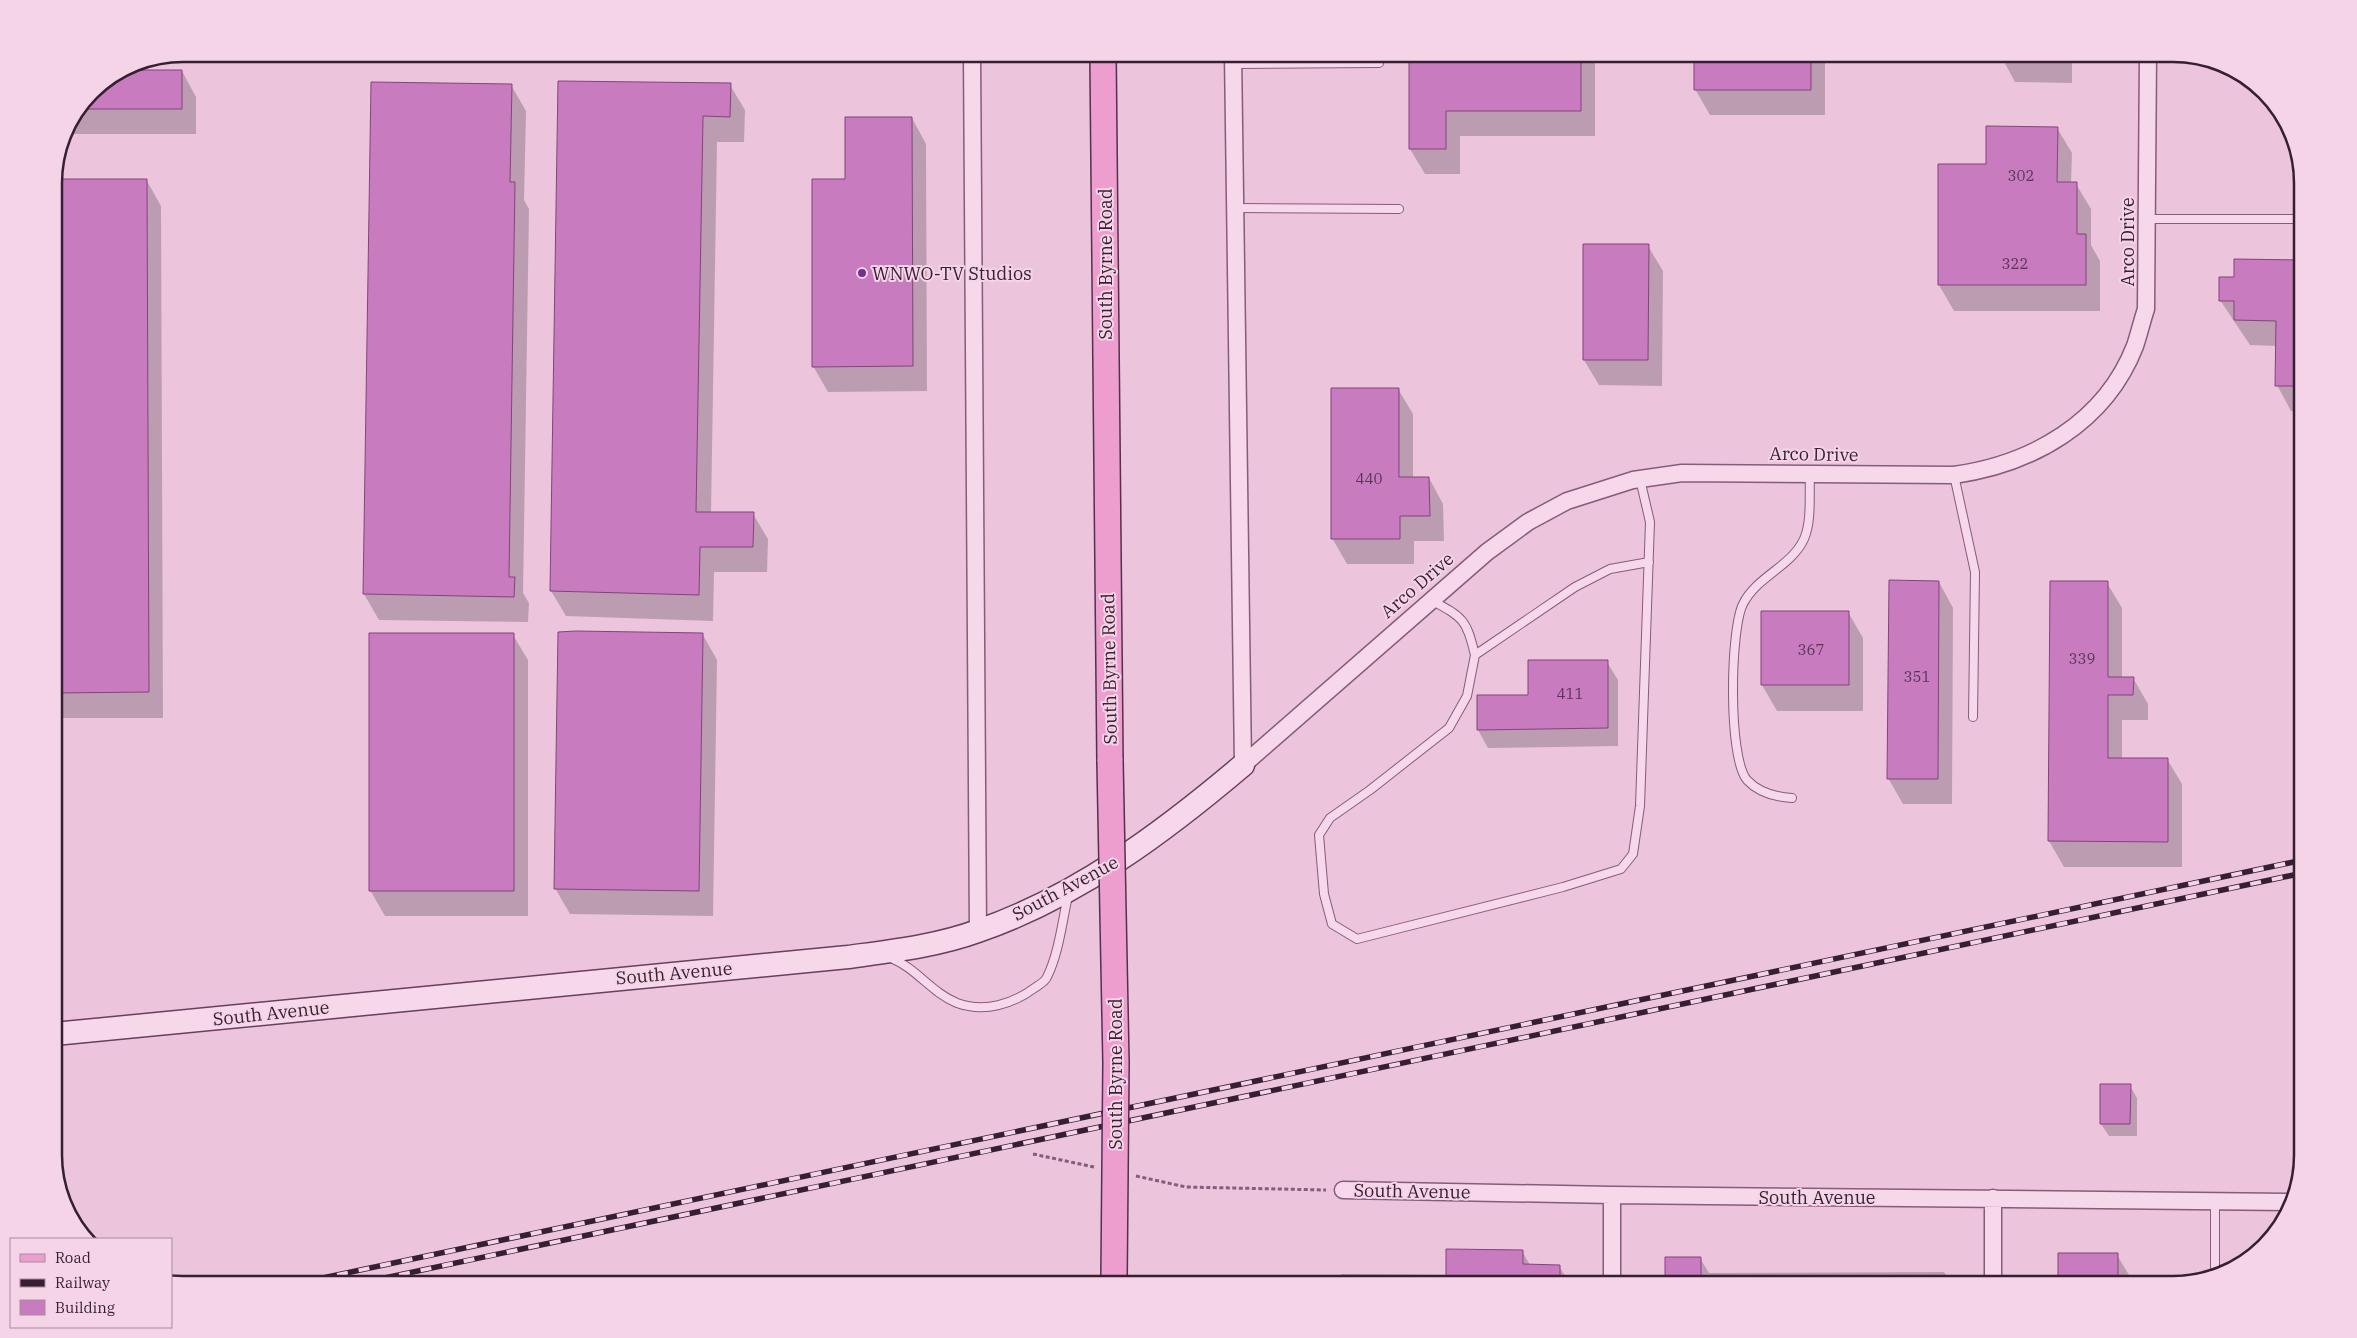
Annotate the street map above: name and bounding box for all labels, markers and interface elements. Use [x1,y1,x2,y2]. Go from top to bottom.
house number: 302 [2007,166,2035,185]
street label: South Byrne Road [1094,188,1117,340]
street label: Arco Drive [2116,197,2139,287]
house number: 322 [2001,254,2029,273]
place label: WNWO-TV Studios [872,262,1032,285]
marker: WNWO-TV Studios [856,267,868,279]
street label: Arco Drive [1769,442,1859,466]
house number: 440 [1355,469,1383,488]
street label: Arco Drive [1376,547,1458,623]
street label: South Byrne Road [1096,593,1122,745]
house number: 367 [1797,640,1825,659]
house number: 339 [2068,649,2096,668]
house number: 351 [1903,667,1931,686]
house number: 411 [1556,684,1584,703]
street label: South Avenue [1008,850,1122,926]
street label: South Avenue [615,956,733,990]
street label: South Avenue [212,995,330,1031]
street label: South Byrne Road [1104,998,1127,1150]
street label: South Avenue [1353,1178,1471,1204]
street label: South Avenue [1759,1186,1875,1209]
legend [10,1238,172,1328]
text: Road [55,1248,91,1267]
text: Railway [55,1273,110,1292]
text: Building [55,1298,115,1317]

